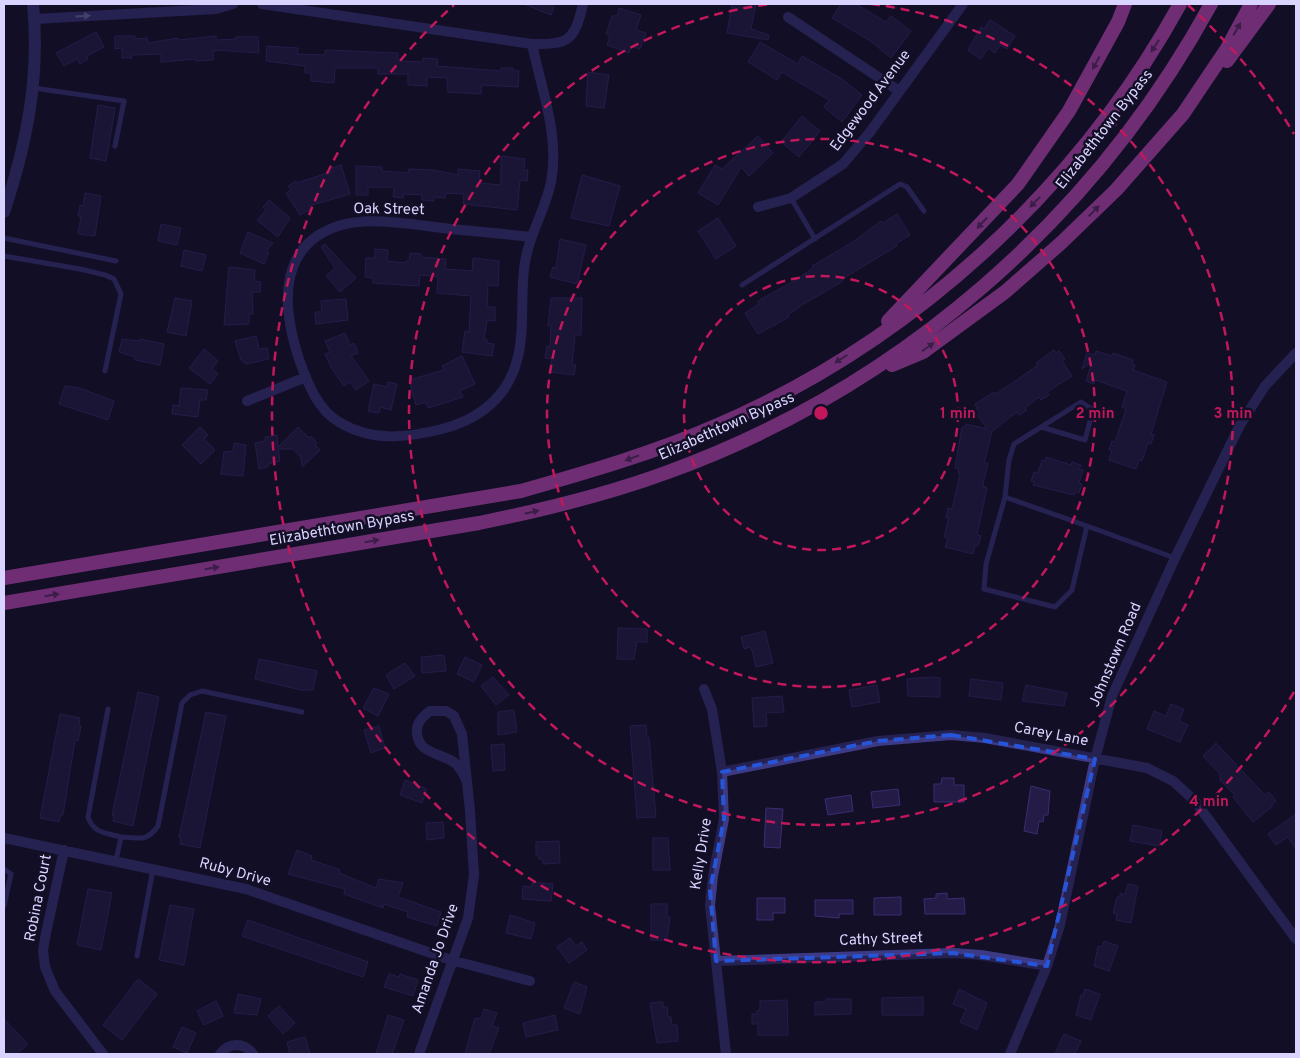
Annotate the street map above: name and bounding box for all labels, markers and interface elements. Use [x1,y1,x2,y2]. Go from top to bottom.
one-way arrow [76,12,92,20]
one-way arrow [1233,22,1241,37]
one-way arrow [1150,39,1160,52]
street label: Edgewood Avenue [827,46,915,156]
one-way arrow [1092,56,1100,70]
street label: Elizabethtown Bypass [1052,66,1158,194]
one-way arrow [1029,196,1041,208]
street label: Oak Street [353,200,425,220]
one-way arrow [1088,205,1100,217]
one-way arrow [976,217,988,229]
one-way arrow [921,342,935,352]
one-way arrow [834,354,848,363]
street label: Elizabethtown Bypass [656,388,798,466]
centre of rings [812,404,830,422]
text: 1 min [940,405,976,424]
text: 2 min [1075,405,1115,424]
text: 3 min [1213,405,1253,424]
one-way arrow [624,455,639,462]
street label: Elizabethtown Bypass [268,507,416,551]
one-way arrow [525,507,541,515]
one-way arrow [365,536,381,544]
one-way arrow [205,564,221,572]
one-way arrow [44,590,60,598]
street label: Johnstown Road [1085,600,1147,710]
street label: Carey Lane [1012,718,1090,752]
text: 4 min [1189,793,1229,812]
street label: Kelly Drive [687,817,717,891]
street label: Robina Court [21,853,57,943]
street label: Ruby Drive [197,854,273,892]
street label: Amanda Jo Drive [408,901,464,1017]
street label: Cathy Street [839,929,923,951]

